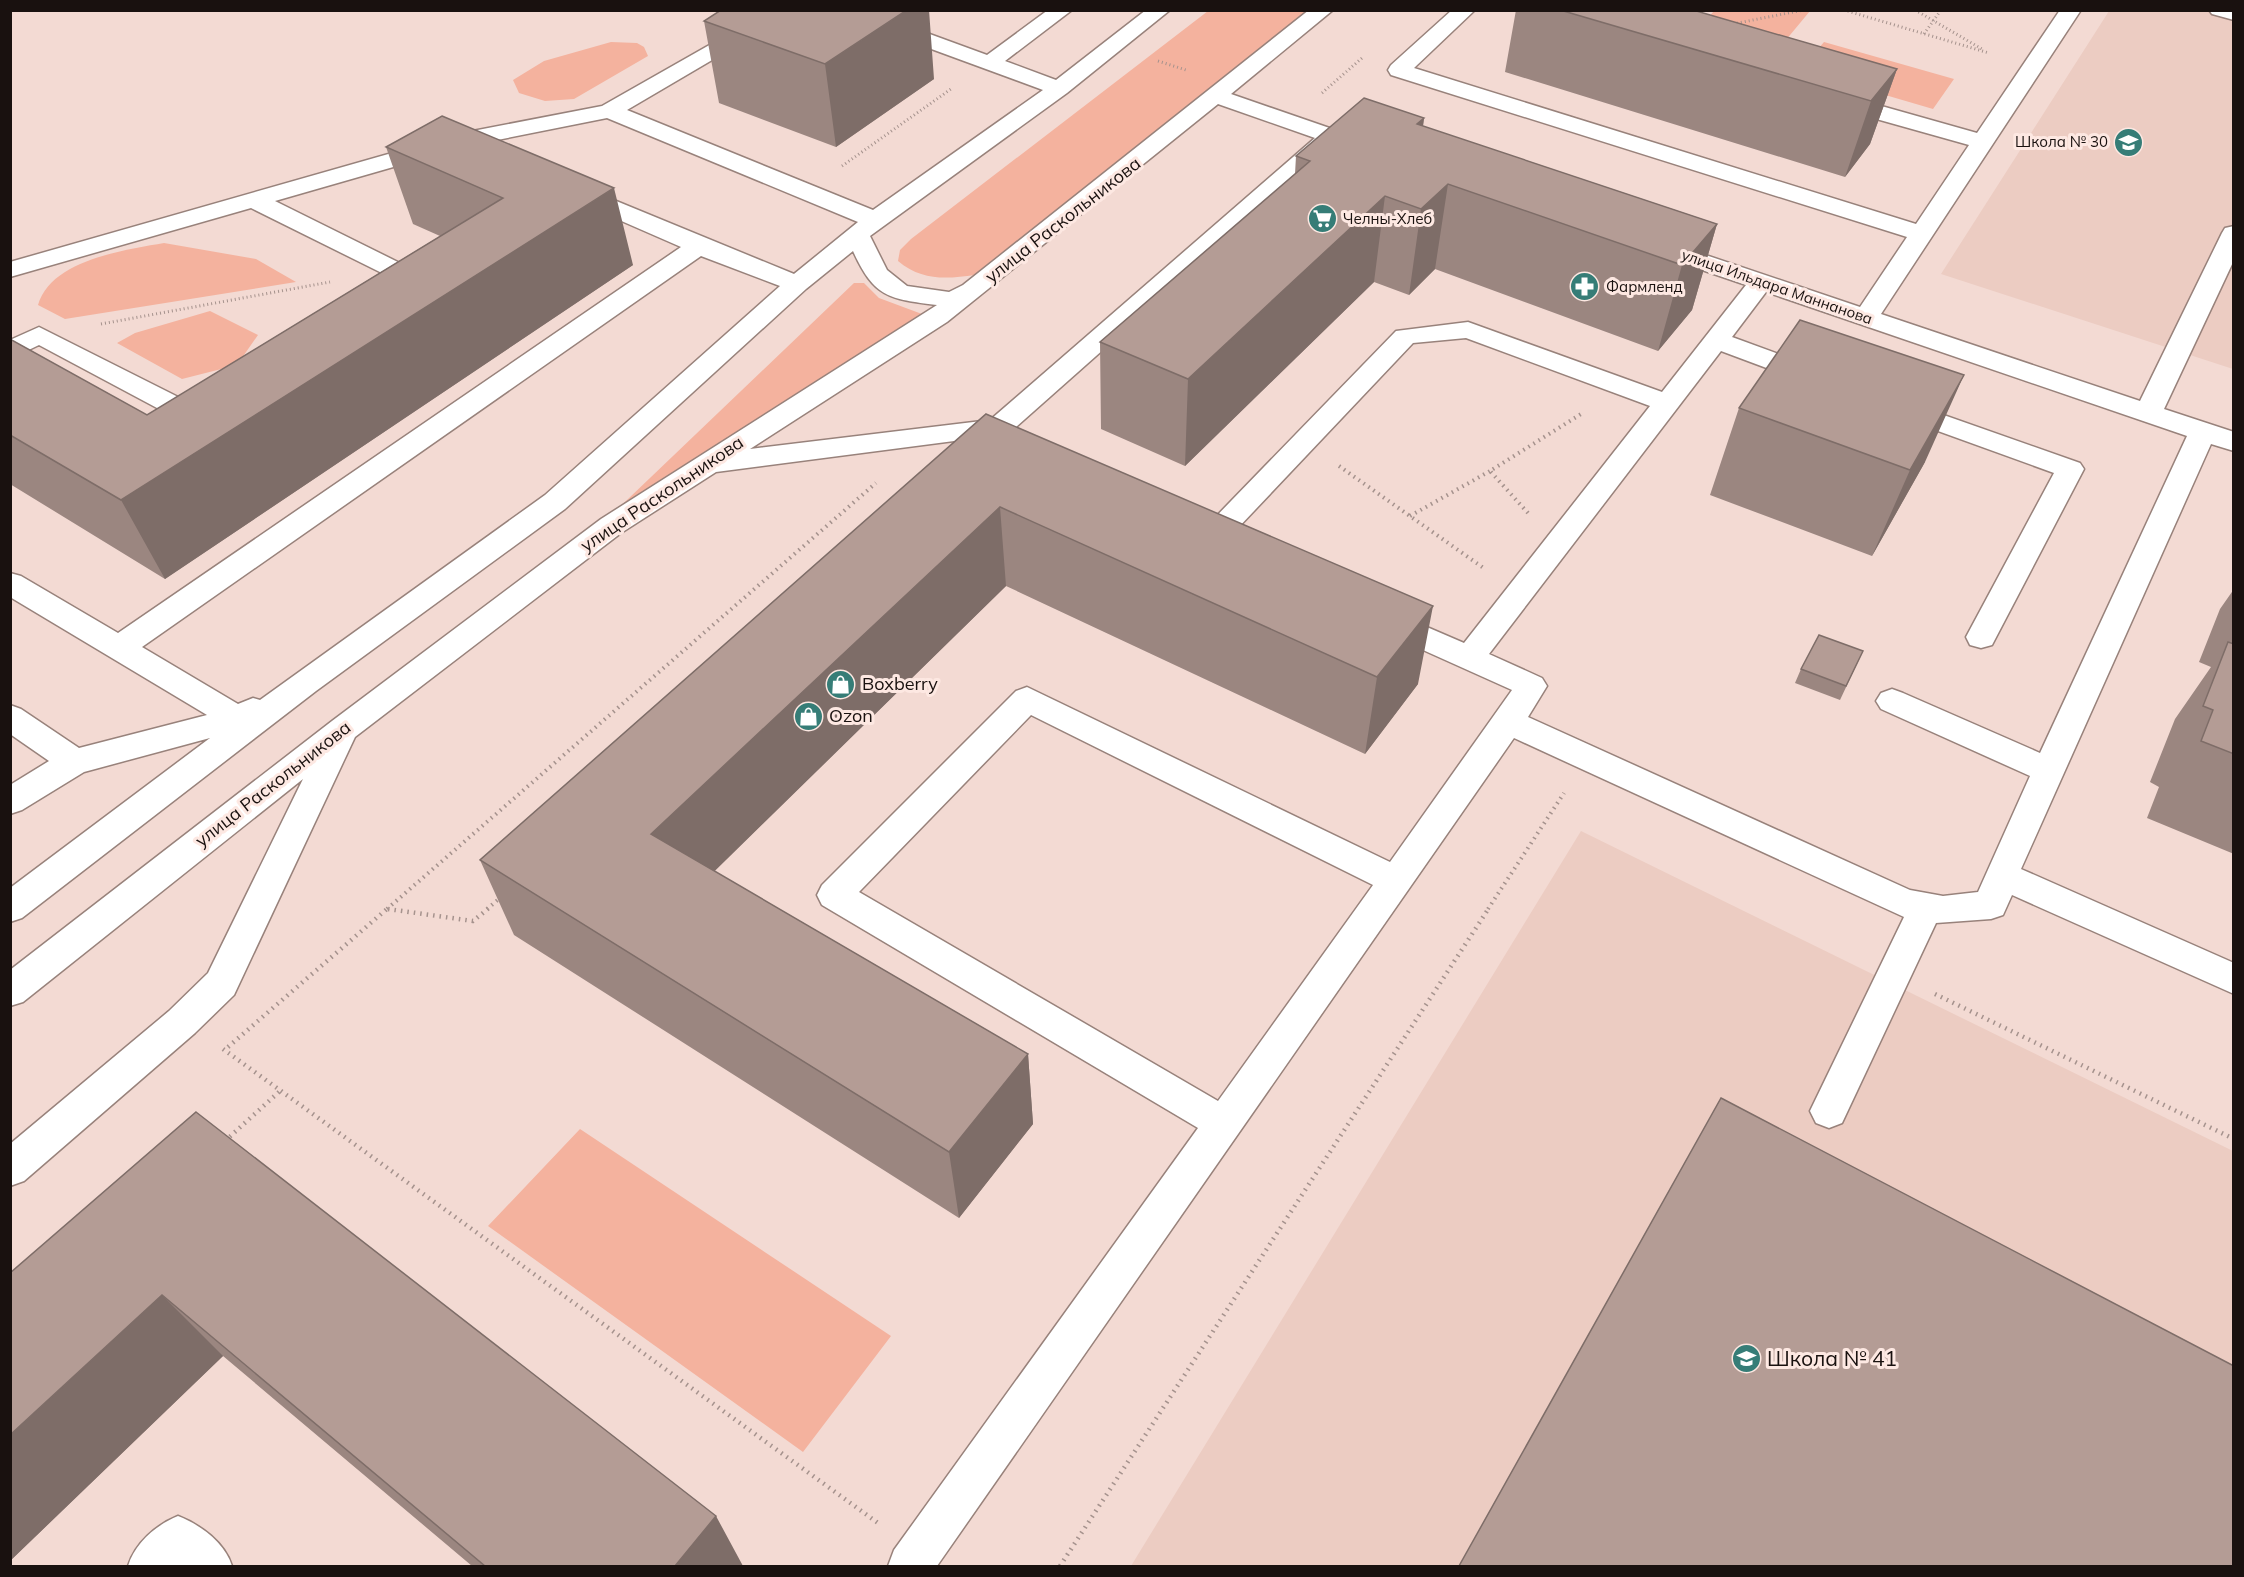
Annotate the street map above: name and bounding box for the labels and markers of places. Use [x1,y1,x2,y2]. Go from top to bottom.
school or university icon: Школа № 30 [2113,126,2145,158]
place label: Школа № 30 [2015,132,2108,151]
supermarket icon: Челны-Хлеб [1306,203,1338,235]
place label: Челны-Хлеб [1343,209,1432,228]
pharmacy icon: Фармленд [1569,271,1601,303]
place label: Фармленд [1606,277,1683,296]
shop icon: Boxberry [825,668,857,700]
place label: Boxberry [862,672,938,695]
shop icon: Ozon [792,700,824,732]
place label: Ozon [829,704,873,727]
school or university icon: Школа № 41 [1730,1343,1762,1375]
place label: Школа № 41 [1767,1345,1897,1371]

